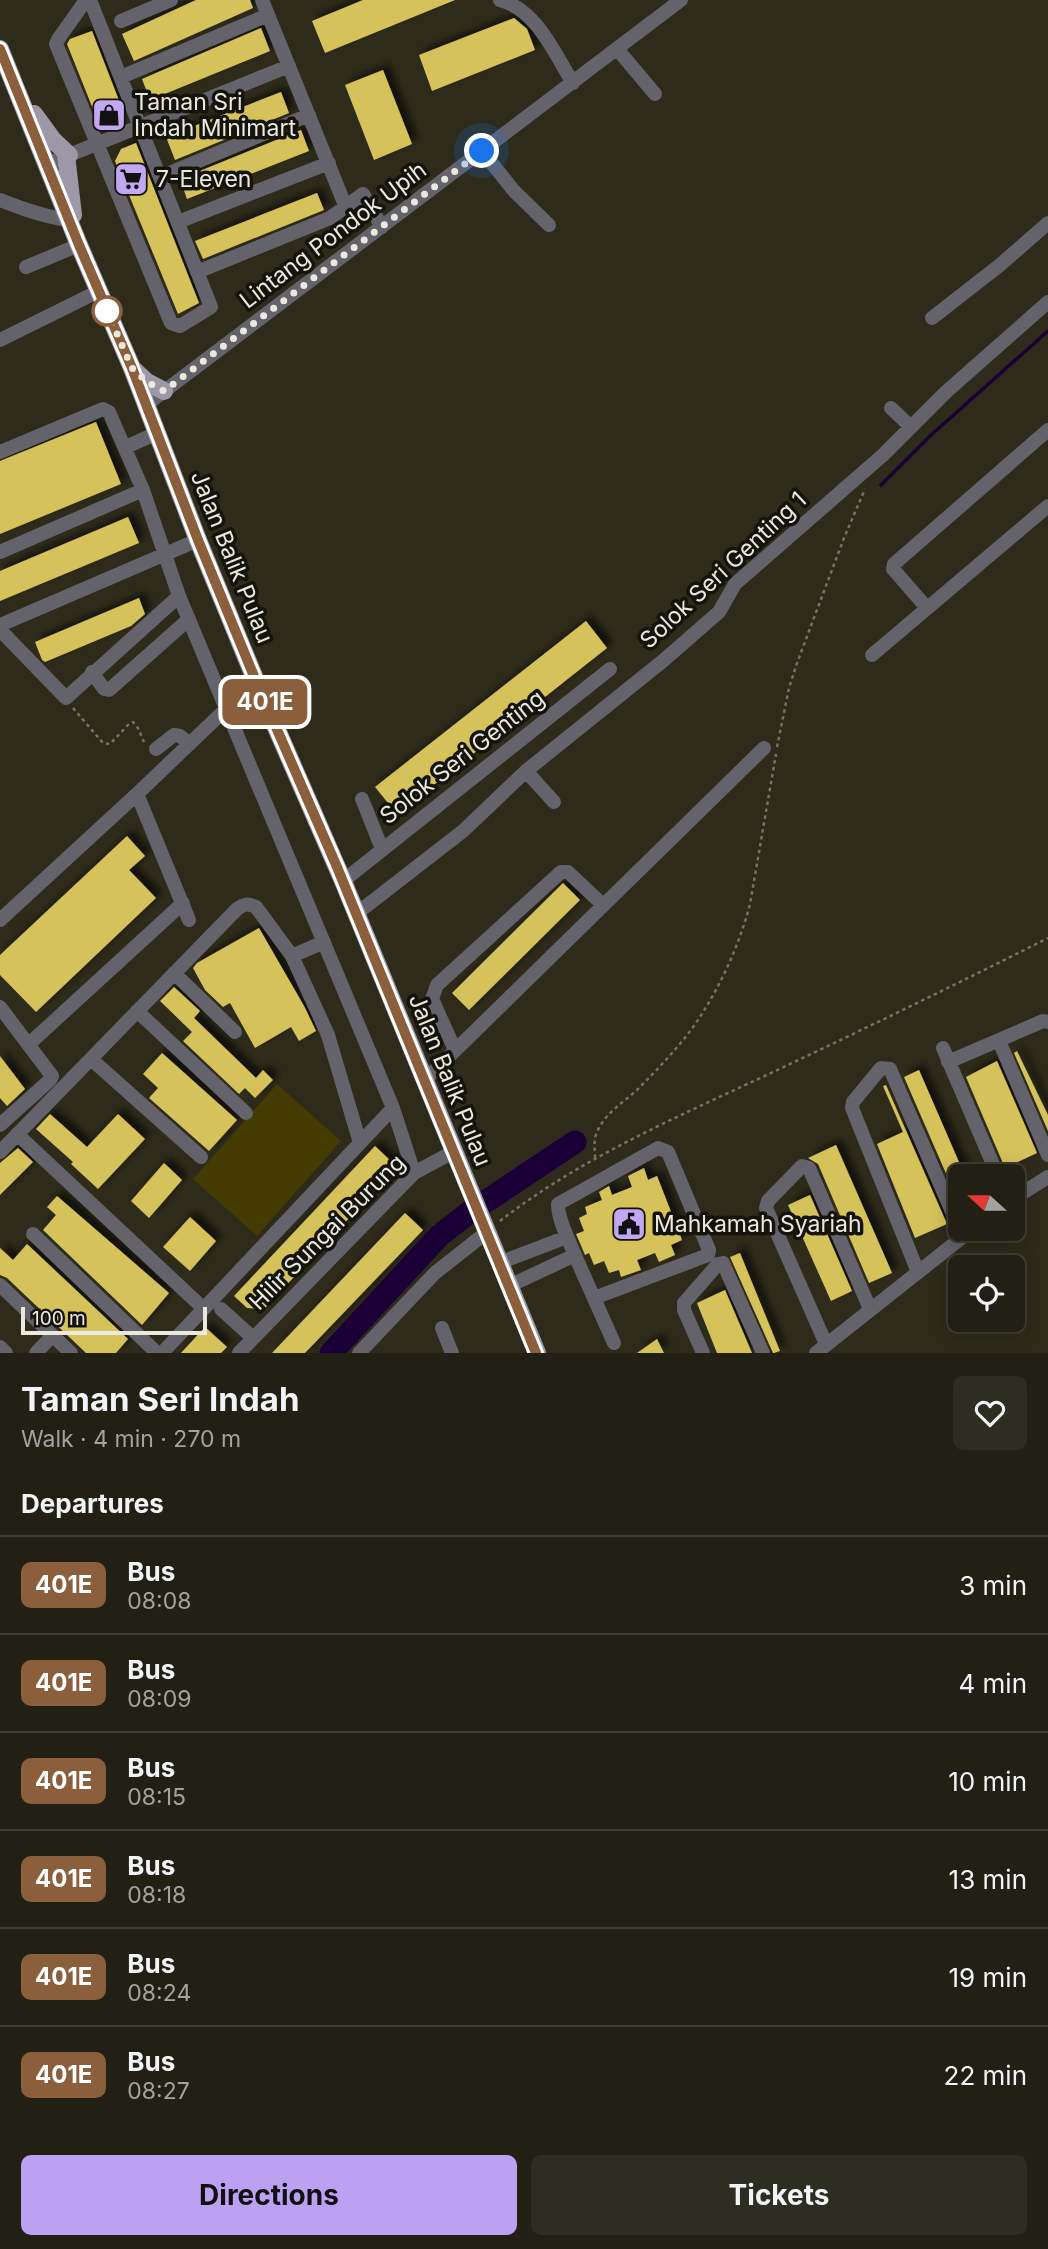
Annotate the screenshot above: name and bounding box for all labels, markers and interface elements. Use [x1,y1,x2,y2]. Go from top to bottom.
place label: Taman Sri Indah Minimart [134,88,296,142]
shop icon: Taman Sri Indah Minimart [90,96,128,134]
your location [464,133,499,168]
street label: Lintang Pondok Upih [234,156,432,314]
supermarket icon: 7-Eleven [112,160,150,198]
place label: 7-Eleven [156,165,251,193]
unlabelled marker [92,296,122,326]
street label: Jalan Balik Pulau [185,467,279,647]
street label: Solok Seri Genting 1 [634,486,812,654]
line badge: 401E [216,679,314,725]
street label: Solok Seri Genting [374,684,550,830]
text: 401E [236,687,294,716]
street label: Jalan Balik Pulau [403,990,497,1170]
street label: Hilir Sungai Burung [243,1148,411,1316]
north arrow [948,1164,1026,1241]
map controls [948,1164,1025,1332]
public building icon: Mahkamah Syariah [610,1205,648,1243]
place label: Mahkamah Syariah [654,1210,862,1238]
button: locate [948,1255,1025,1332]
scale bar [21,1304,206,1336]
text: 100 m [32,1307,86,1330]
button: heart [953,1376,1027,1450]
text: Taman Seri Indah [21,1379,299,1419]
text: Walk · 4 min · 270 m [21,1425,241,1453]
text: Departures [21,1488,164,1519]
text: Bus [127,1556,175,1587]
text: 401E [35,1570,92,1599]
text: 3 min [959,1570,1027,1601]
text: 08:08 [127,1587,191,1615]
text: Bus [127,1654,175,1685]
text: 401E [35,1668,92,1697]
text: 4 min [958,1668,1027,1699]
text: 08:09 [127,1685,191,1713]
text: Bus [127,1752,175,1783]
text: 401E [35,1766,92,1795]
text: 10 min [948,1766,1027,1797]
text: 08:15 [127,1783,186,1811]
text: Bus [127,1850,175,1881]
text: 401E [35,1864,92,1893]
text: 13 min [949,1864,1027,1895]
text: 08:18 [127,1881,186,1909]
text: Bus [127,1948,175,1979]
text: 401E [35,1962,92,1991]
text: 19 min [949,1962,1027,1993]
text: 08:24 [127,1979,191,2007]
text: Bus [127,2046,175,2077]
text: 401E [35,2060,92,2089]
text: 22 min [944,2060,1027,2091]
text: 08:27 [127,2077,190,2105]
button: Directions [21,2155,517,2235]
button: Tickets [531,2155,1027,2235]

